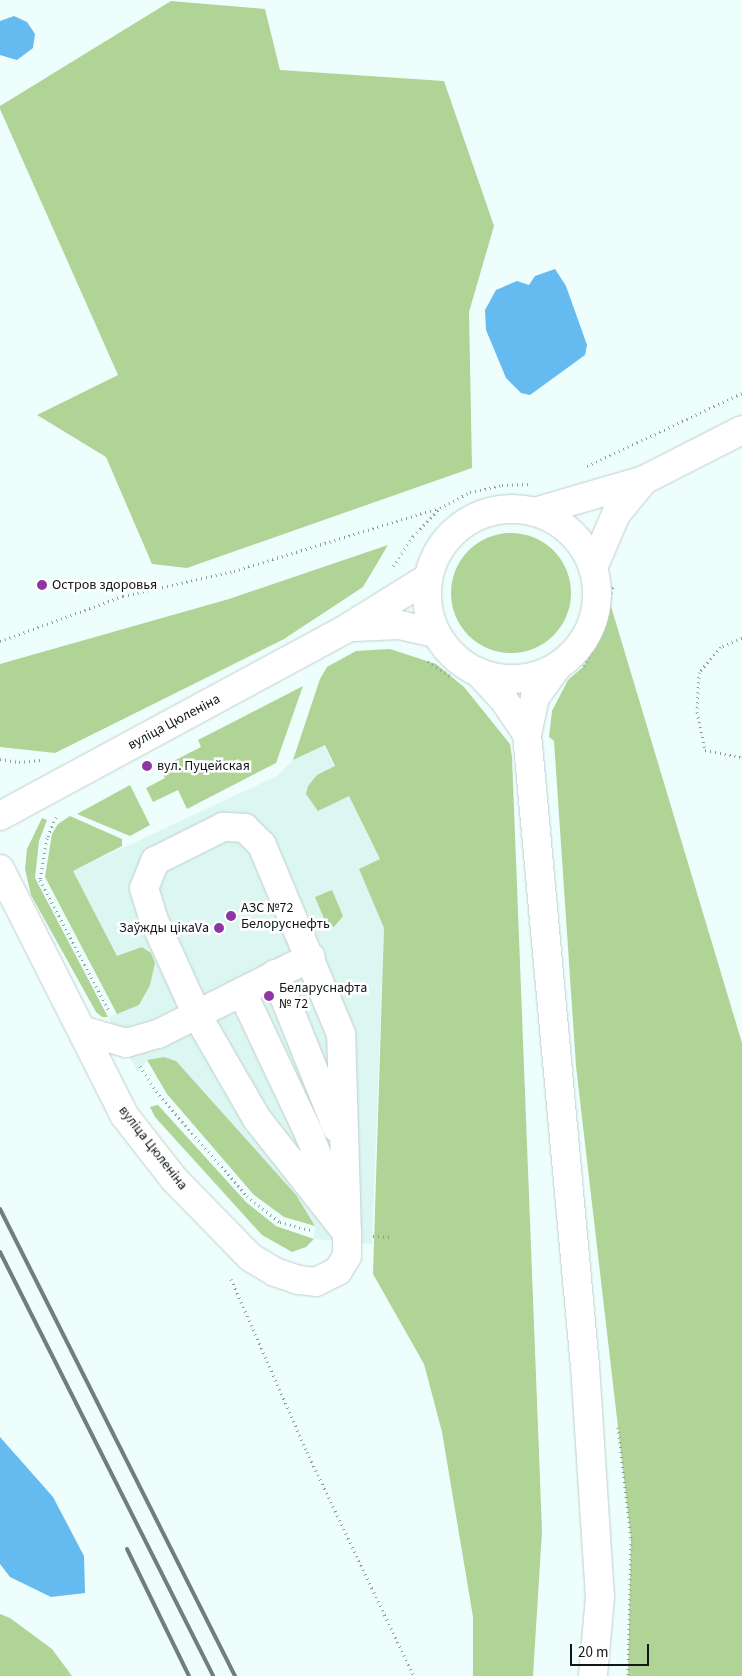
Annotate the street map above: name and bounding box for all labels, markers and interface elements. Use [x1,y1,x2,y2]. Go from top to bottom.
place label: Остров здоровья [52,577,157,593]
marker: Остров здоровья [36,579,48,591]
street label: вуліца Цюленіна [125,691,223,753]
place label: вул. Пуцейская [157,758,250,774]
marker: вул. Пуцейская [141,760,153,772]
place label: АЗС №72 Белоруснефть [241,900,330,932]
marker: АЗС №72 Белоруснефть [225,910,237,922]
place label: Заўжды цікаVа [119,920,209,936]
marker: Заўжды цікаVа [213,922,225,934]
place label: Беларуснафта № 72 [279,980,367,1012]
marker: Беларуснафта № 72 [263,990,275,1002]
street label: вуліца Цюленіна [115,1103,191,1193]
scale bar [572,1634,651,1666]
text: 20 m [578,1642,608,1663]

